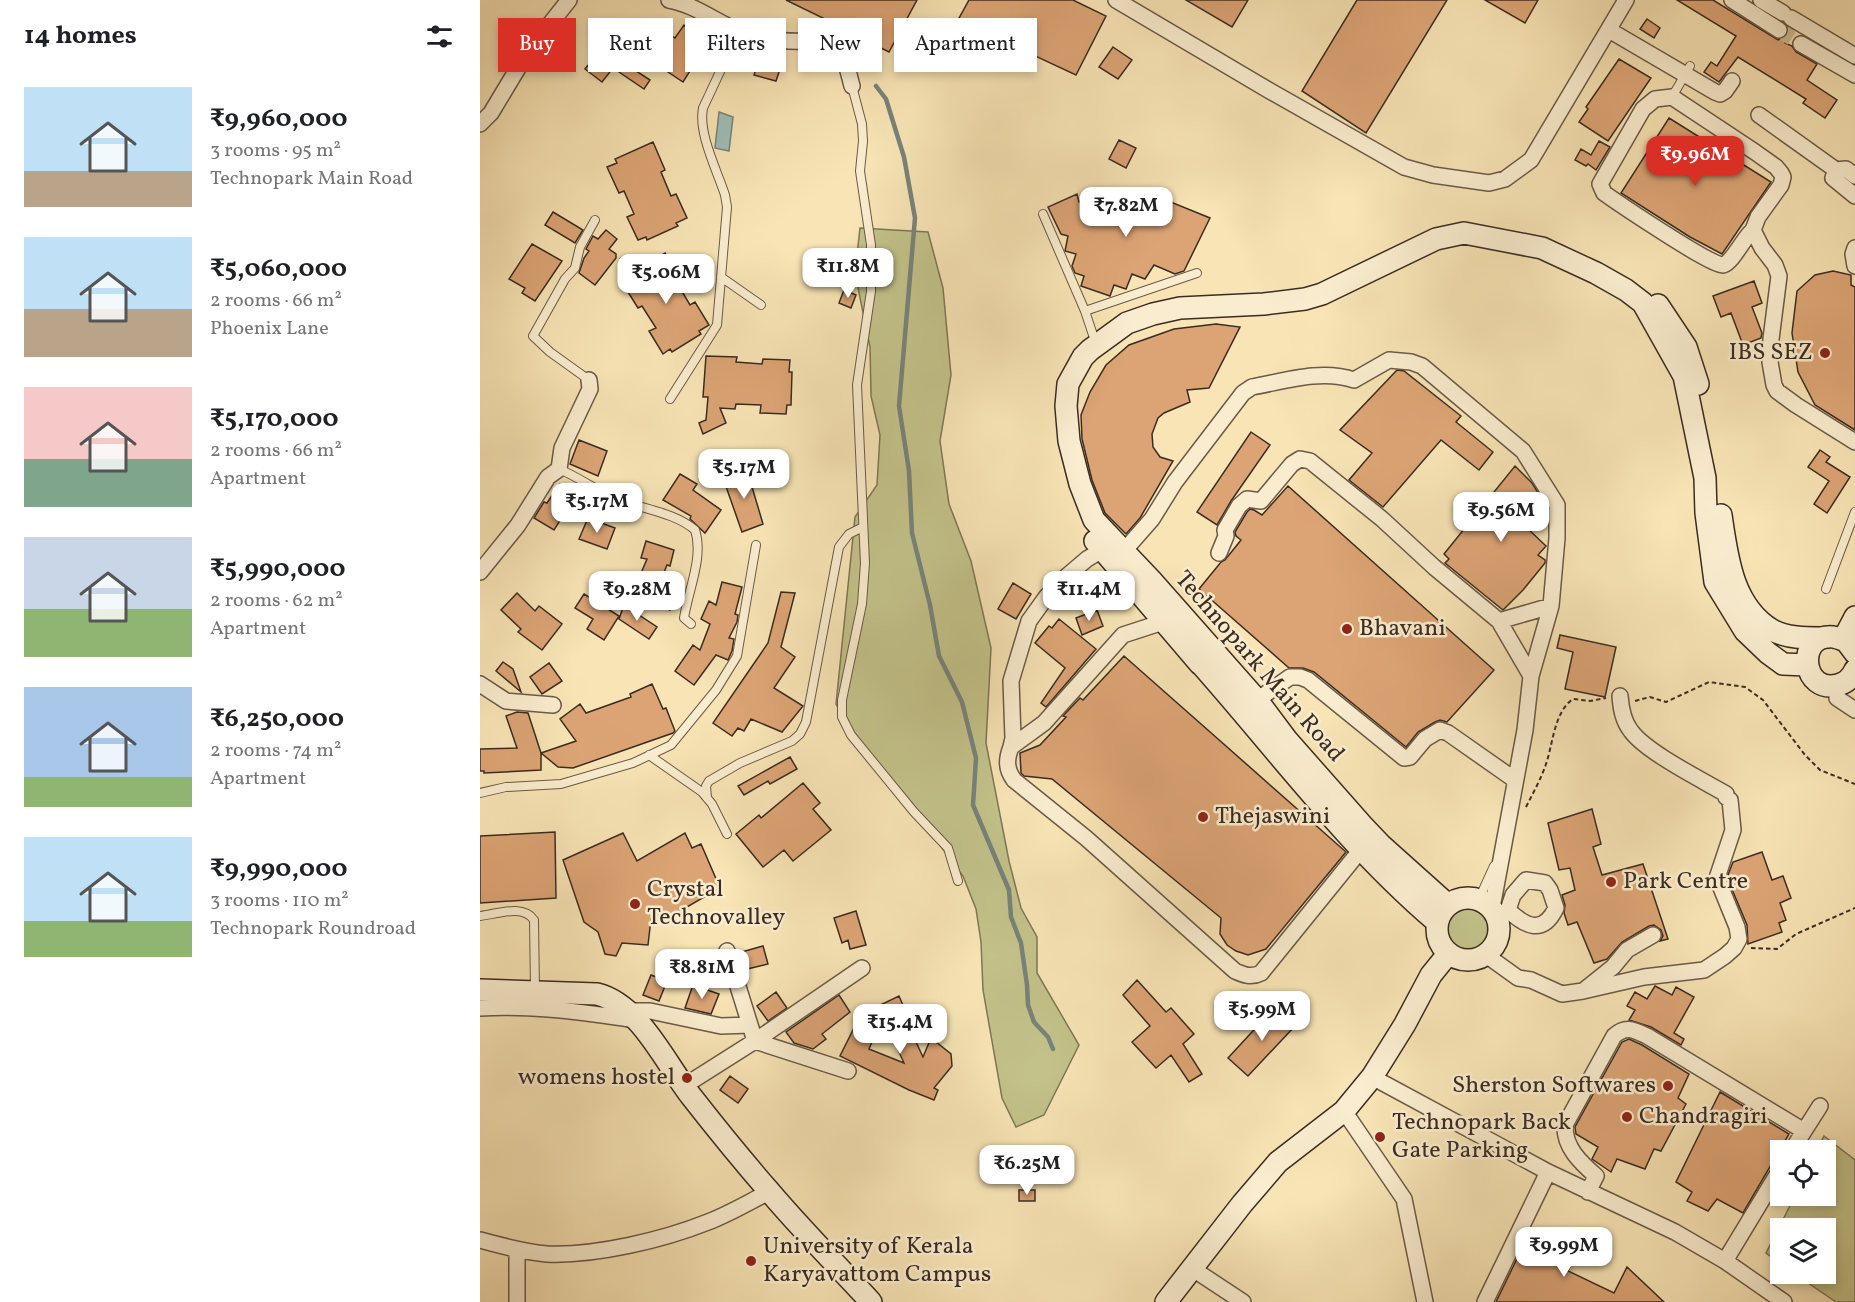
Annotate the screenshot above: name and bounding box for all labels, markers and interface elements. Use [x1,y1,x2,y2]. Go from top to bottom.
text: 14 homes [24,18,137,54]
chip: Buy [498,18,576,72]
chip: Rent [588,18,673,72]
chip: Filters [685,18,786,72]
chip: New [798,18,882,72]
chip: Apartment [894,18,1037,72]
icon: filters [423,20,456,53]
text: ₹9,960,000 [210,101,348,137]
icon: home [72,111,144,183]
pin: ₹9.96M [1646,136,1744,187]
text: 3 rooms · 95 m² [210,137,341,165]
text: ₹9.96M [1660,141,1730,169]
text: Technopark Main Road [210,165,413,193]
pin: ₹7.82M [1077,187,1175,238]
text: ₹7.82M [1094,192,1158,220]
pin: ₹11.8M [799,248,897,299]
text: ₹5,060,000 [210,251,347,287]
text: ₹11.8M [816,253,880,281]
pin: ₹5.06M [617,254,715,305]
text: ₹5.06M [631,259,701,287]
icon: home [72,261,144,333]
text: 2 rooms · 66 m² [210,287,342,315]
text: Phoenix Lane [210,315,329,343]
place label: IBS SEZ [1729,336,1813,370]
marker: IBS SEZ [1818,346,1832,360]
text: ₹5,170,000 [210,401,339,437]
icon: home [72,411,144,483]
text: 2 rooms · 66 m² [210,437,342,465]
pin: ₹5.17M [695,449,793,500]
text: ₹5.17M [712,454,776,482]
text: Apartment [210,465,306,493]
pin: ₹5.17M [548,483,646,534]
text: ₹5.17M [565,488,629,516]
pin: ₹9.56M [1452,492,1550,543]
text: ₹9.56M [1467,497,1535,525]
text: ₹5,990,000 [210,551,346,587]
icon: home [72,561,144,633]
street label: Technopark Main Road [1166,564,1352,770]
pin: ₹9.28M [588,571,686,622]
pin: ₹11.4M [1040,571,1138,622]
text: ₹9.28M [603,576,671,604]
text: ₹11.4M [1057,576,1121,604]
text: 2 rooms · 62 m² [210,587,343,615]
place label: Bhavani [1359,612,1446,646]
text: Apartment [210,615,306,643]
marker: Bhavani [1340,622,1354,636]
text: ₹6,250,000 [210,701,344,737]
icon: home [72,711,144,783]
text: 2 rooms · 74 m² [210,737,341,765]
text: Apartment [210,765,306,793]
place label: Thejaswini [1215,800,1330,834]
marker: Thejaswini [1196,810,1210,824]
text: ₹9,990,000 [210,851,347,887]
icon: home [72,861,144,933]
place label: Park Centre [1623,865,1748,899]
place label: Crystal Technovalley [647,873,785,935]
marker: Park Centre [1604,875,1618,889]
text: 3 rooms · 110 m² [210,887,349,915]
marker: Crystal Technovalley [628,897,642,911]
text: Technopark Roundroad [210,915,416,943]
pin: ₹8.81M [653,949,751,1000]
text: ₹8.81M [669,954,735,982]
pin: ₹5.99M [1213,991,1311,1042]
text: ₹5.99M [1228,996,1296,1024]
pin: ₹15.4M [851,1004,949,1055]
text: ₹15.4M [867,1009,933,1037]
place label: womens hostel [518,1061,675,1095]
place label: Sherston Softwares [1452,1069,1656,1103]
marker: womens hostel [680,1071,694,1085]
marker: Sherston Softwares [1661,1079,1675,1093]
place label: Chandragiri [1639,1100,1768,1134]
place label: Technopark Back Gate Parking [1392,1106,1571,1168]
marker: Chandragiri [1620,1110,1634,1124]
marker: Technopark Back Gate Parking [1373,1130,1387,1144]
map controls [1770,1140,1836,1284]
button: locate [1770,1140,1836,1206]
pin: ₹6.25M [978,1145,1076,1196]
text: ₹6.25M [993,1150,1061,1178]
button: layers [1770,1218,1836,1284]
pin: ₹9.99M [1515,1227,1613,1278]
place label: University of Kerala Karyavattom Campus [763,1230,991,1292]
text: ₹9.99M [1529,1232,1599,1260]
marker: University of Kerala Karyavattom Campus [744,1254,758,1268]

